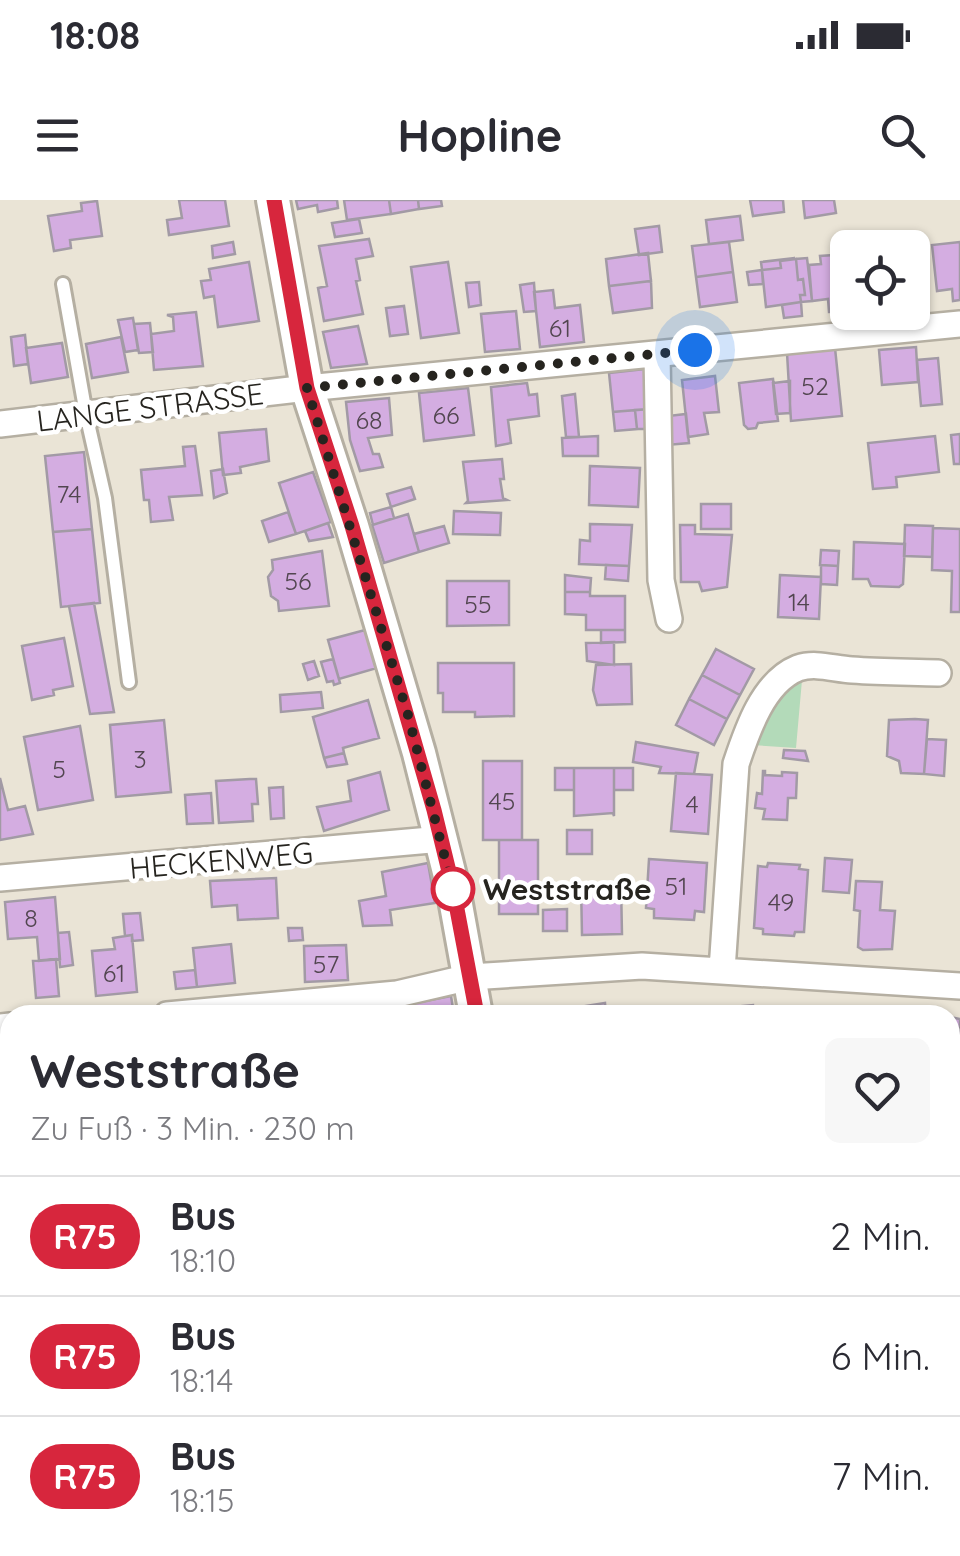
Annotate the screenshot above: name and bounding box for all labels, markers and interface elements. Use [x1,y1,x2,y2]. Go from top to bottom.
text: 18:08 [50,11,140,59]
text: Hopline [398,107,562,163]
icon: menu [30,108,85,163]
icon: search [875,108,930,163]
map controls [830,230,930,330]
button: locate [830,230,930,330]
house number: 61 [549,312,571,343]
your location [670,325,720,375]
house number: 52 [801,370,829,401]
street label: LANGE STRASSE [34,374,266,440]
house number: 66 [433,399,459,430]
house number: 68 [356,404,382,435]
house number: 74 [56,478,82,509]
house number: 56 [284,565,312,596]
house number: 14 [788,586,810,617]
house number: 55 [464,588,492,619]
house number: 3 [133,743,147,774]
house number: 5 [52,753,66,784]
house number: 45 [489,785,516,816]
house number: 4 [685,788,699,819]
street label: HECKENWEG [128,833,314,887]
marker: Weststraße [432,868,474,910]
place label: Weststraße [483,870,652,908]
house number: 51 [665,870,687,901]
house number: 49 [768,886,794,917]
house number: 8 [24,902,38,933]
house number: 57 [313,948,339,979]
house number: 61 [103,957,125,988]
button: heart [825,1038,930,1143]
text: Weststraße [30,1040,300,1100]
text: Zu Fuß · 3 Min. · 230 m [30,1108,355,1148]
text: Bus [170,1192,236,1240]
text: 2 Min. [830,1212,930,1260]
text: R75 [53,1214,117,1258]
text: 18:10 [170,1240,236,1280]
text: Bus [170,1312,236,1360]
text: 6 Min. [831,1332,930,1380]
text: R75 [53,1334,117,1378]
text: 18:14 [170,1360,233,1400]
text: Bus [170,1432,236,1480]
text: 7 Min. [832,1452,930,1500]
text: R75 [53,1454,117,1498]
text: 18:15 [170,1480,234,1520]

